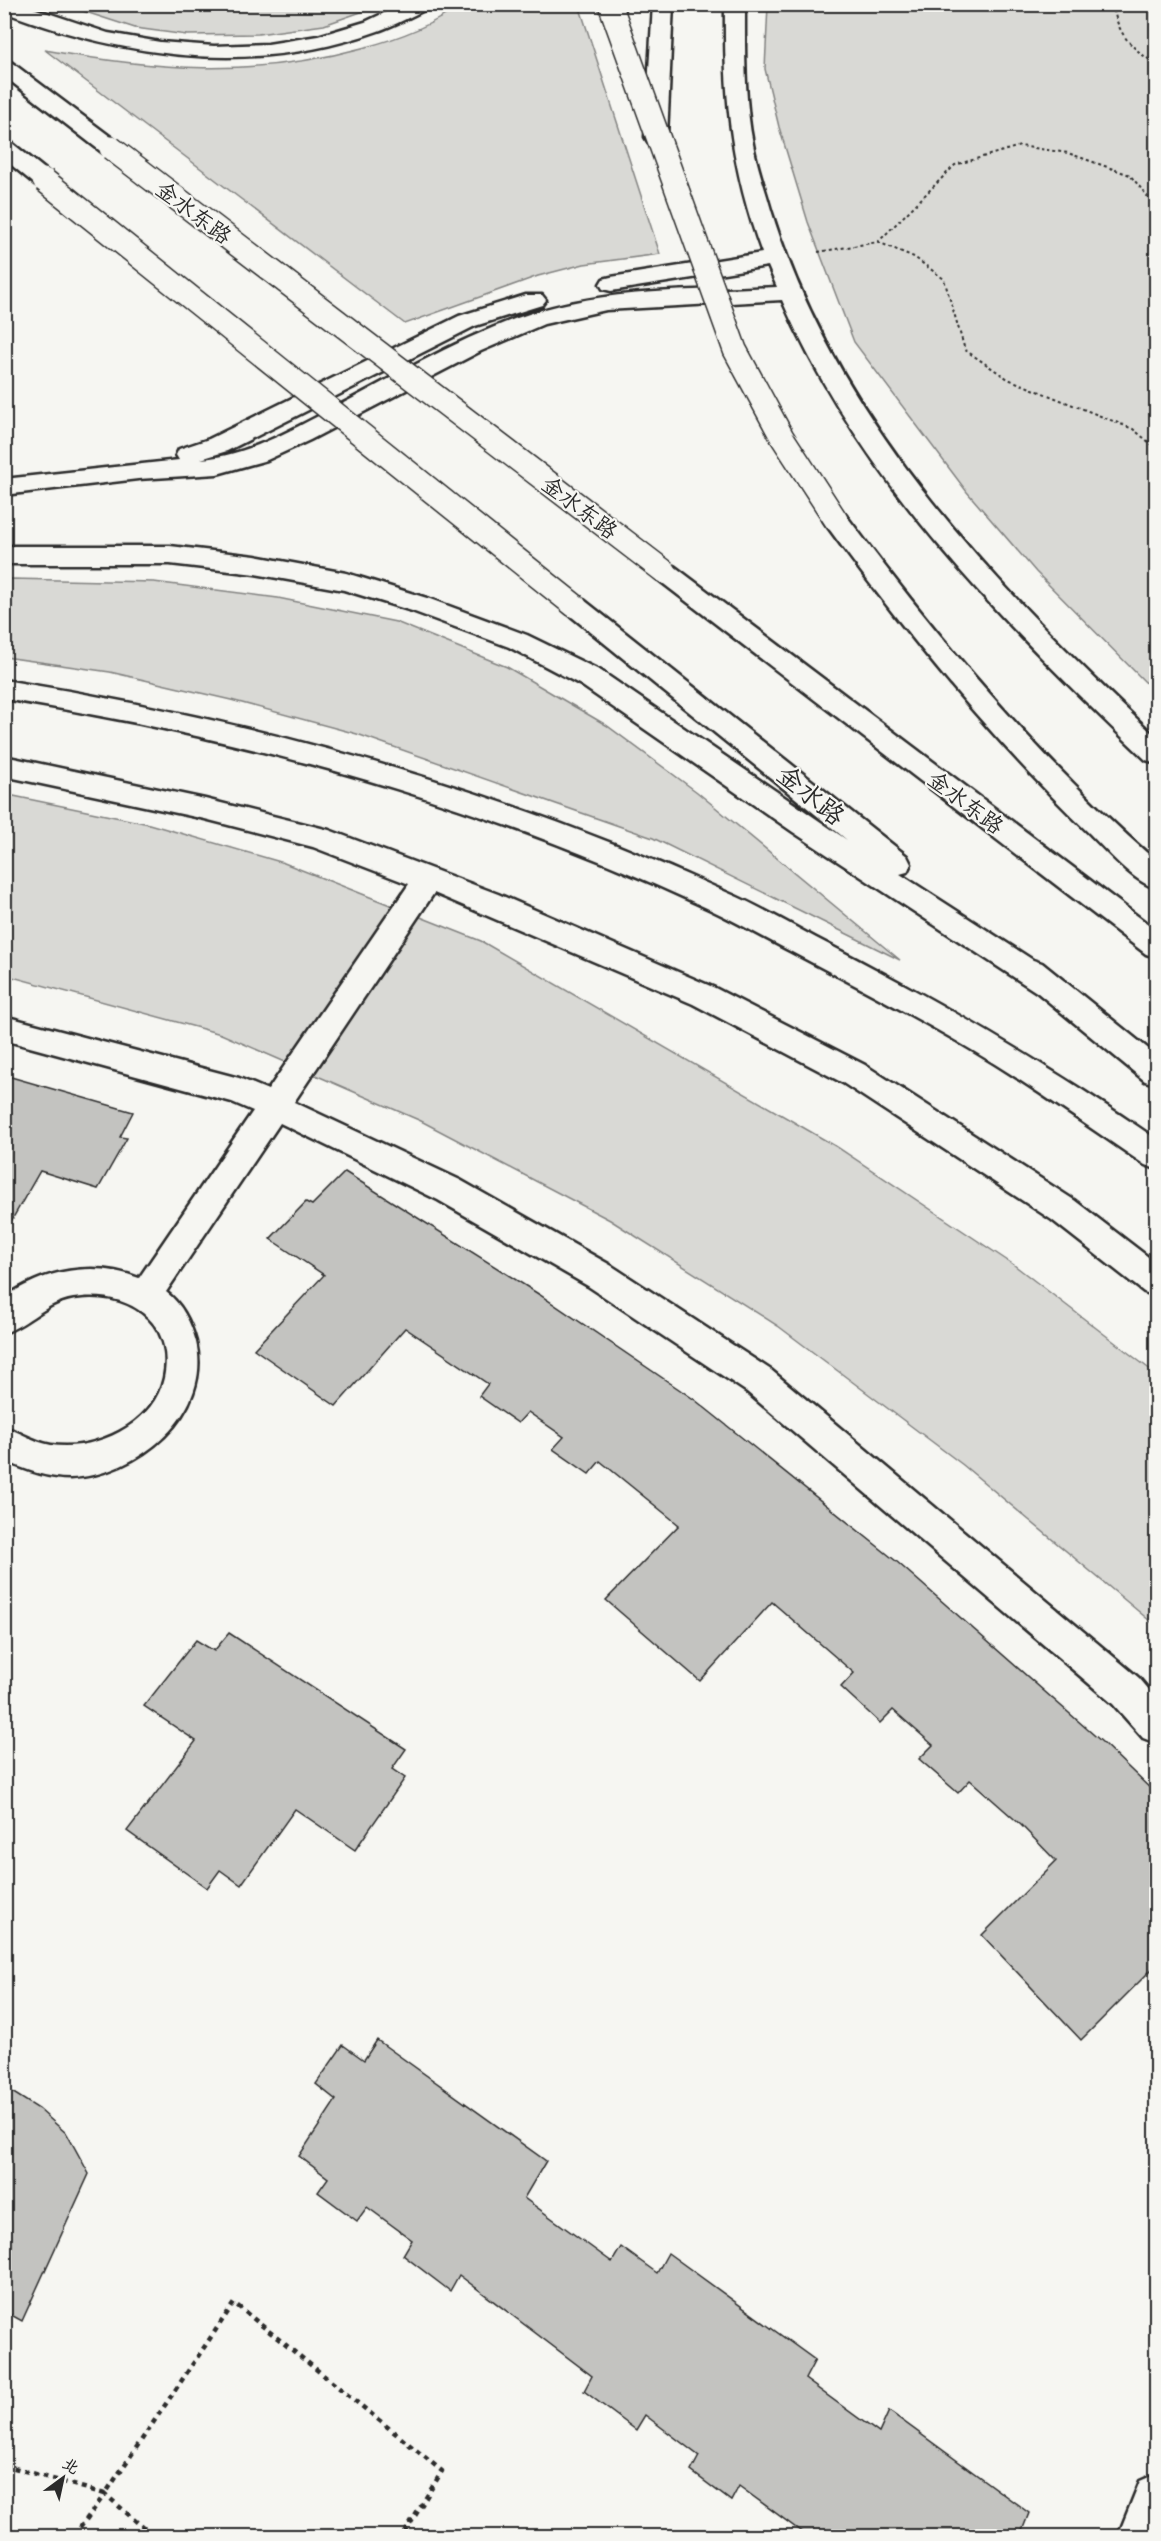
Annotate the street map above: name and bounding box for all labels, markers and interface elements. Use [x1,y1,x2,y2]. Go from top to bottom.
street label: 金水东路 [150,175,237,250]
street label: 金水东路 [536,470,623,545]
street label: 金水路 [770,758,851,833]
street label: 金水东路 [922,765,1009,840]
north arrow [33,2448,93,2508]
text: 北 [58,2454,83,2479]

